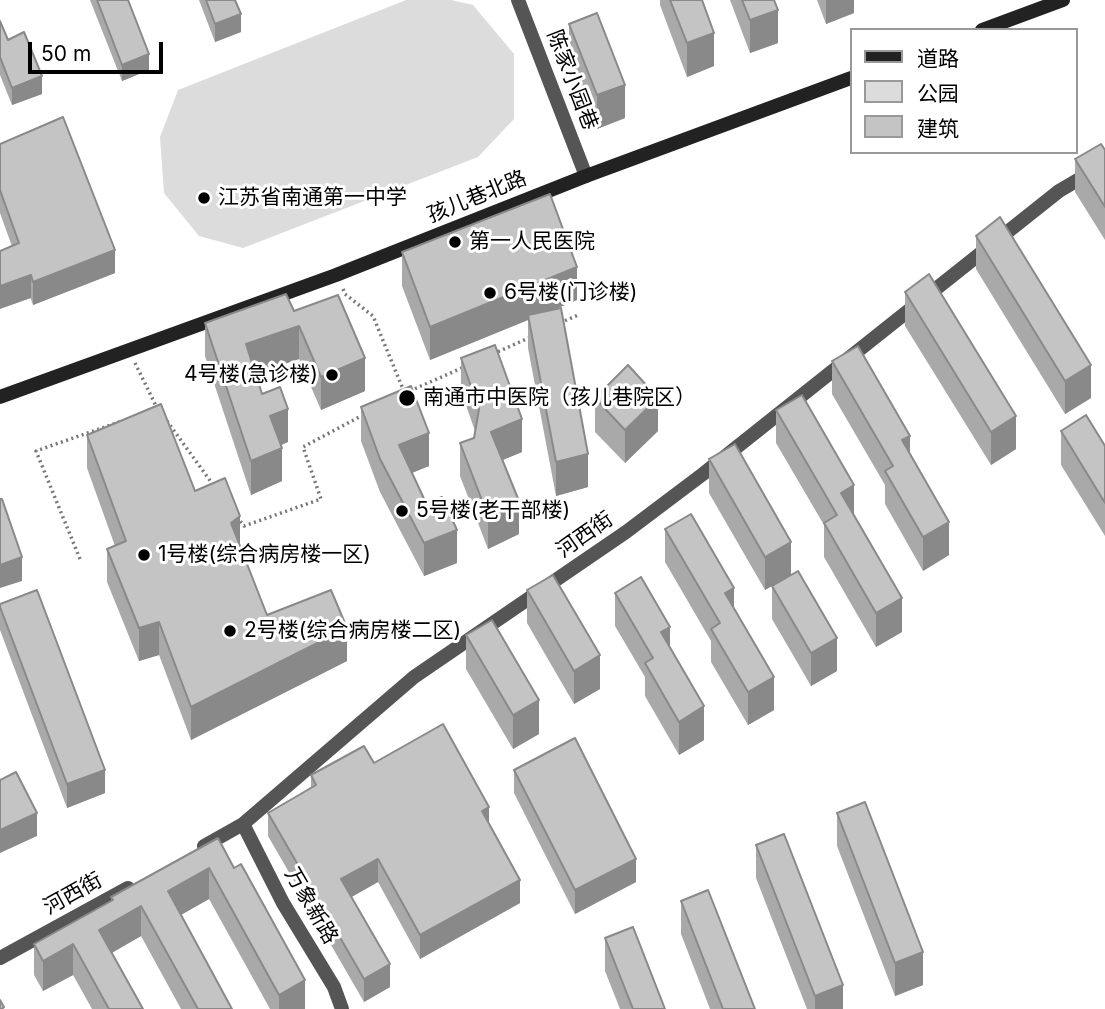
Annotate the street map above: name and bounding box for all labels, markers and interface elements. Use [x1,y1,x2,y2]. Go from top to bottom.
street label: 陈家小园巷 [541,26,603,134]
scale bar [32,28,166,72]
legend [850,28,1077,154]
text: 50 m [41,41,91,66]
text: 道路 [917,46,959,71]
text: 公园 [917,81,959,106]
text: 建筑 [917,116,959,141]
street label: 孩儿巷北路 [424,166,530,228]
place label: 江苏省南通第一中学 [218,185,407,211]
marker: 江苏省南通第一中学 [196,190,212,206]
place label: 第一人民医院 [469,229,595,255]
marker: 第一人民医院 [447,234,463,250]
place label: 6号楼(门诊楼) [504,280,637,306]
marker: 6号楼(门诊楼) [482,285,498,301]
place label: 4号楼(急诊楼) [184,362,318,388]
marker: 4号楼(急诊楼) [324,367,340,383]
place label: 南通市中医院（孩儿巷院区） [423,385,696,411]
marker: 南通市中医院（孩儿巷院区） [397,388,417,408]
place label: 5号楼(老干部楼) [416,498,570,524]
marker: 5号楼(老干部楼) [394,503,410,519]
street label: 河西街 [552,507,618,563]
place label: 1号楼(综合病房楼一区) [158,542,371,568]
marker: 1号楼(综合病房楼一区) [136,547,152,563]
place label: 2号楼(综合病房楼二区) [244,618,461,644]
marker: 2号楼(综合病房楼二区) [222,623,238,639]
street label: 万象新路 [279,863,343,949]
street label: 河西街 [39,868,107,920]

